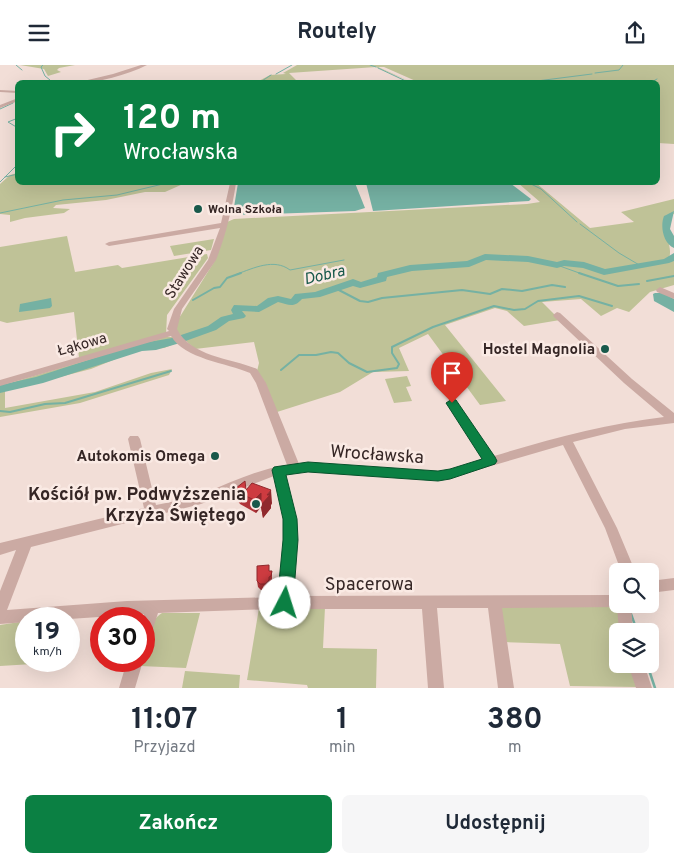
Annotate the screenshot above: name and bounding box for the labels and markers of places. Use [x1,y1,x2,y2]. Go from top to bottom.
place label: Wolna Szkoła [208,202,282,218]
marker: Wolna Szkoła [192,203,204,215]
place label: Hostel Magnolia [483,341,595,360]
marker: Hostel Magnolia [599,343,611,355]
pin [431,352,473,403]
place label: Autokomis Omega [76,448,205,467]
marker: Autokomis Omega [209,450,221,462]
place label: Kościół pw. Podwyższenia Krzyża Świętego [28,484,246,528]
marker: Kościół pw. Podwyższenia Krzyża Świętego [250,498,262,510]

